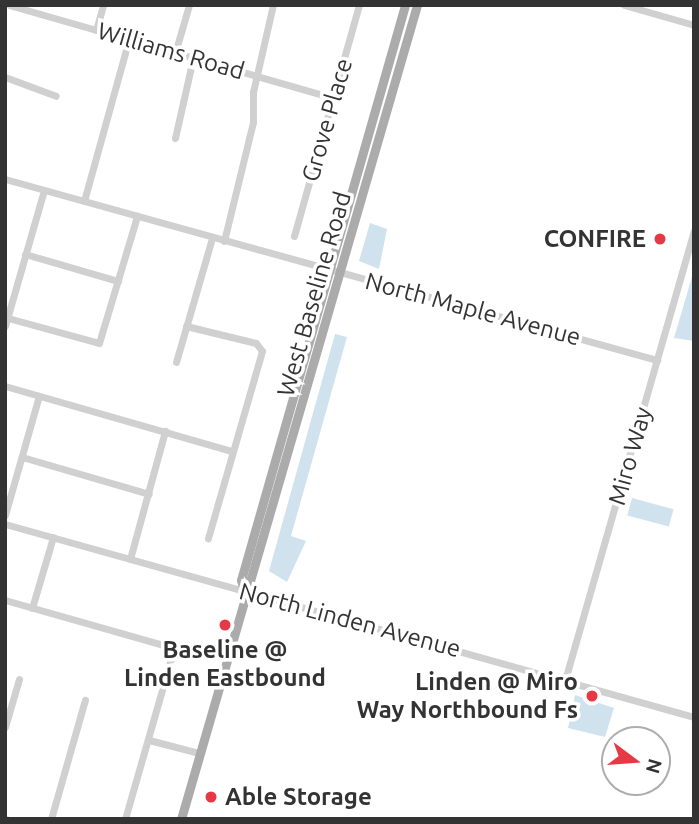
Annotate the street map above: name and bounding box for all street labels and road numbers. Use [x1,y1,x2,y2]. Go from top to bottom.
street label: Williams Road [94,16,248,86]
street label: Grove Place [296,55,358,185]
street label: West Baseline Road [271,188,357,400]
street label: North Maple Avenue [362,266,584,352]
street label: Miro Way [602,404,658,508]
street label: North Linden Avenue [236,577,464,663]

